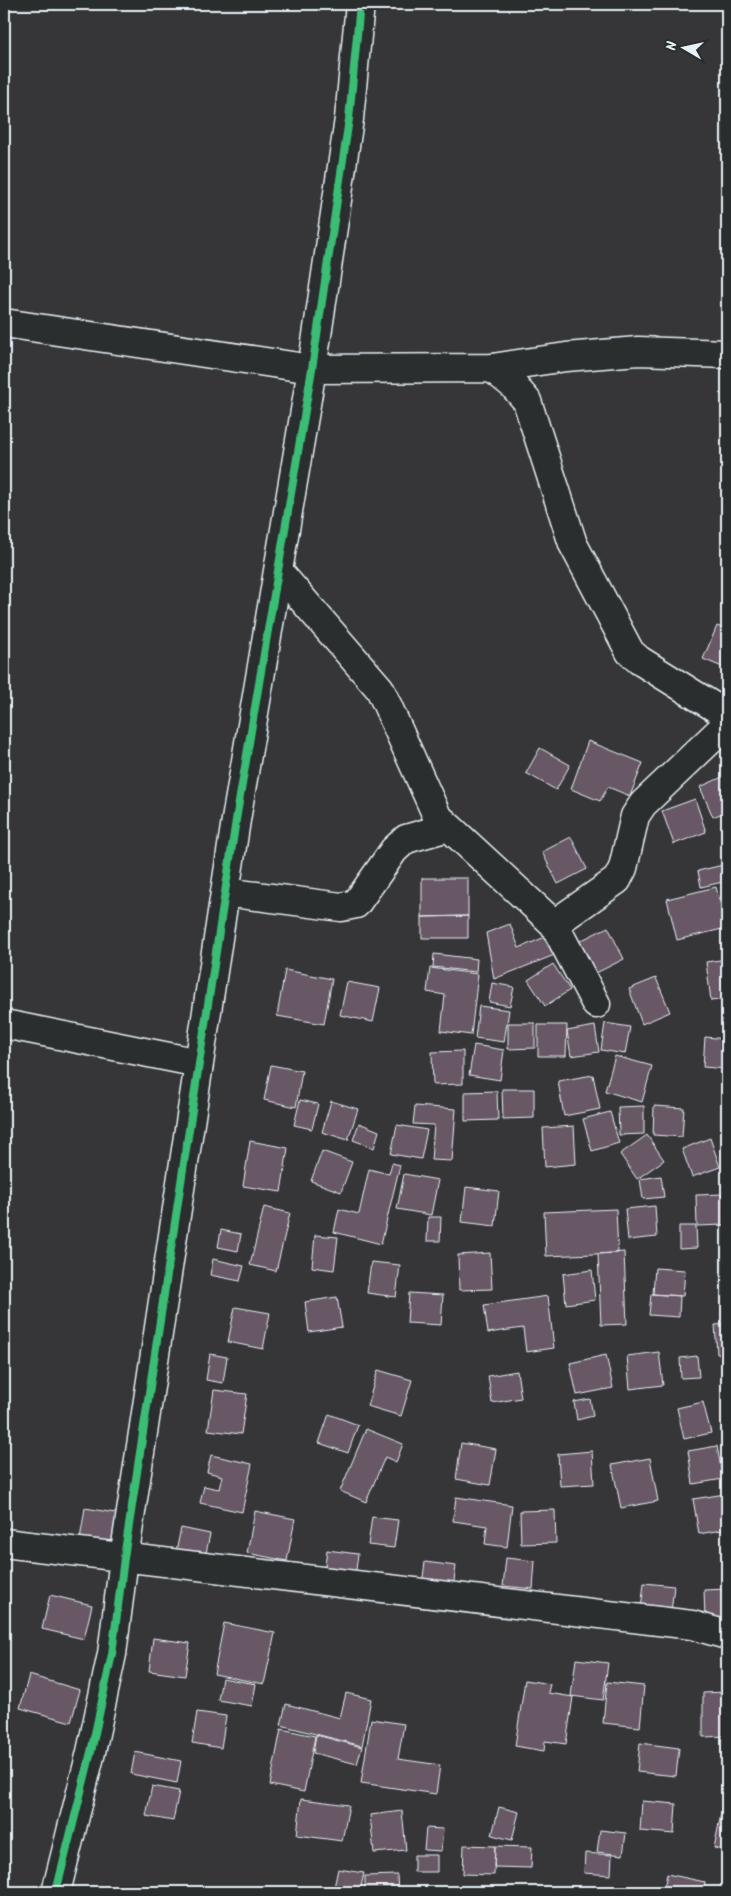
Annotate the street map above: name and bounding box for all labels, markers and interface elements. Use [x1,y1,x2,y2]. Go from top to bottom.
north arrow [658,22,708,72]
text: N [661,40,684,52]

